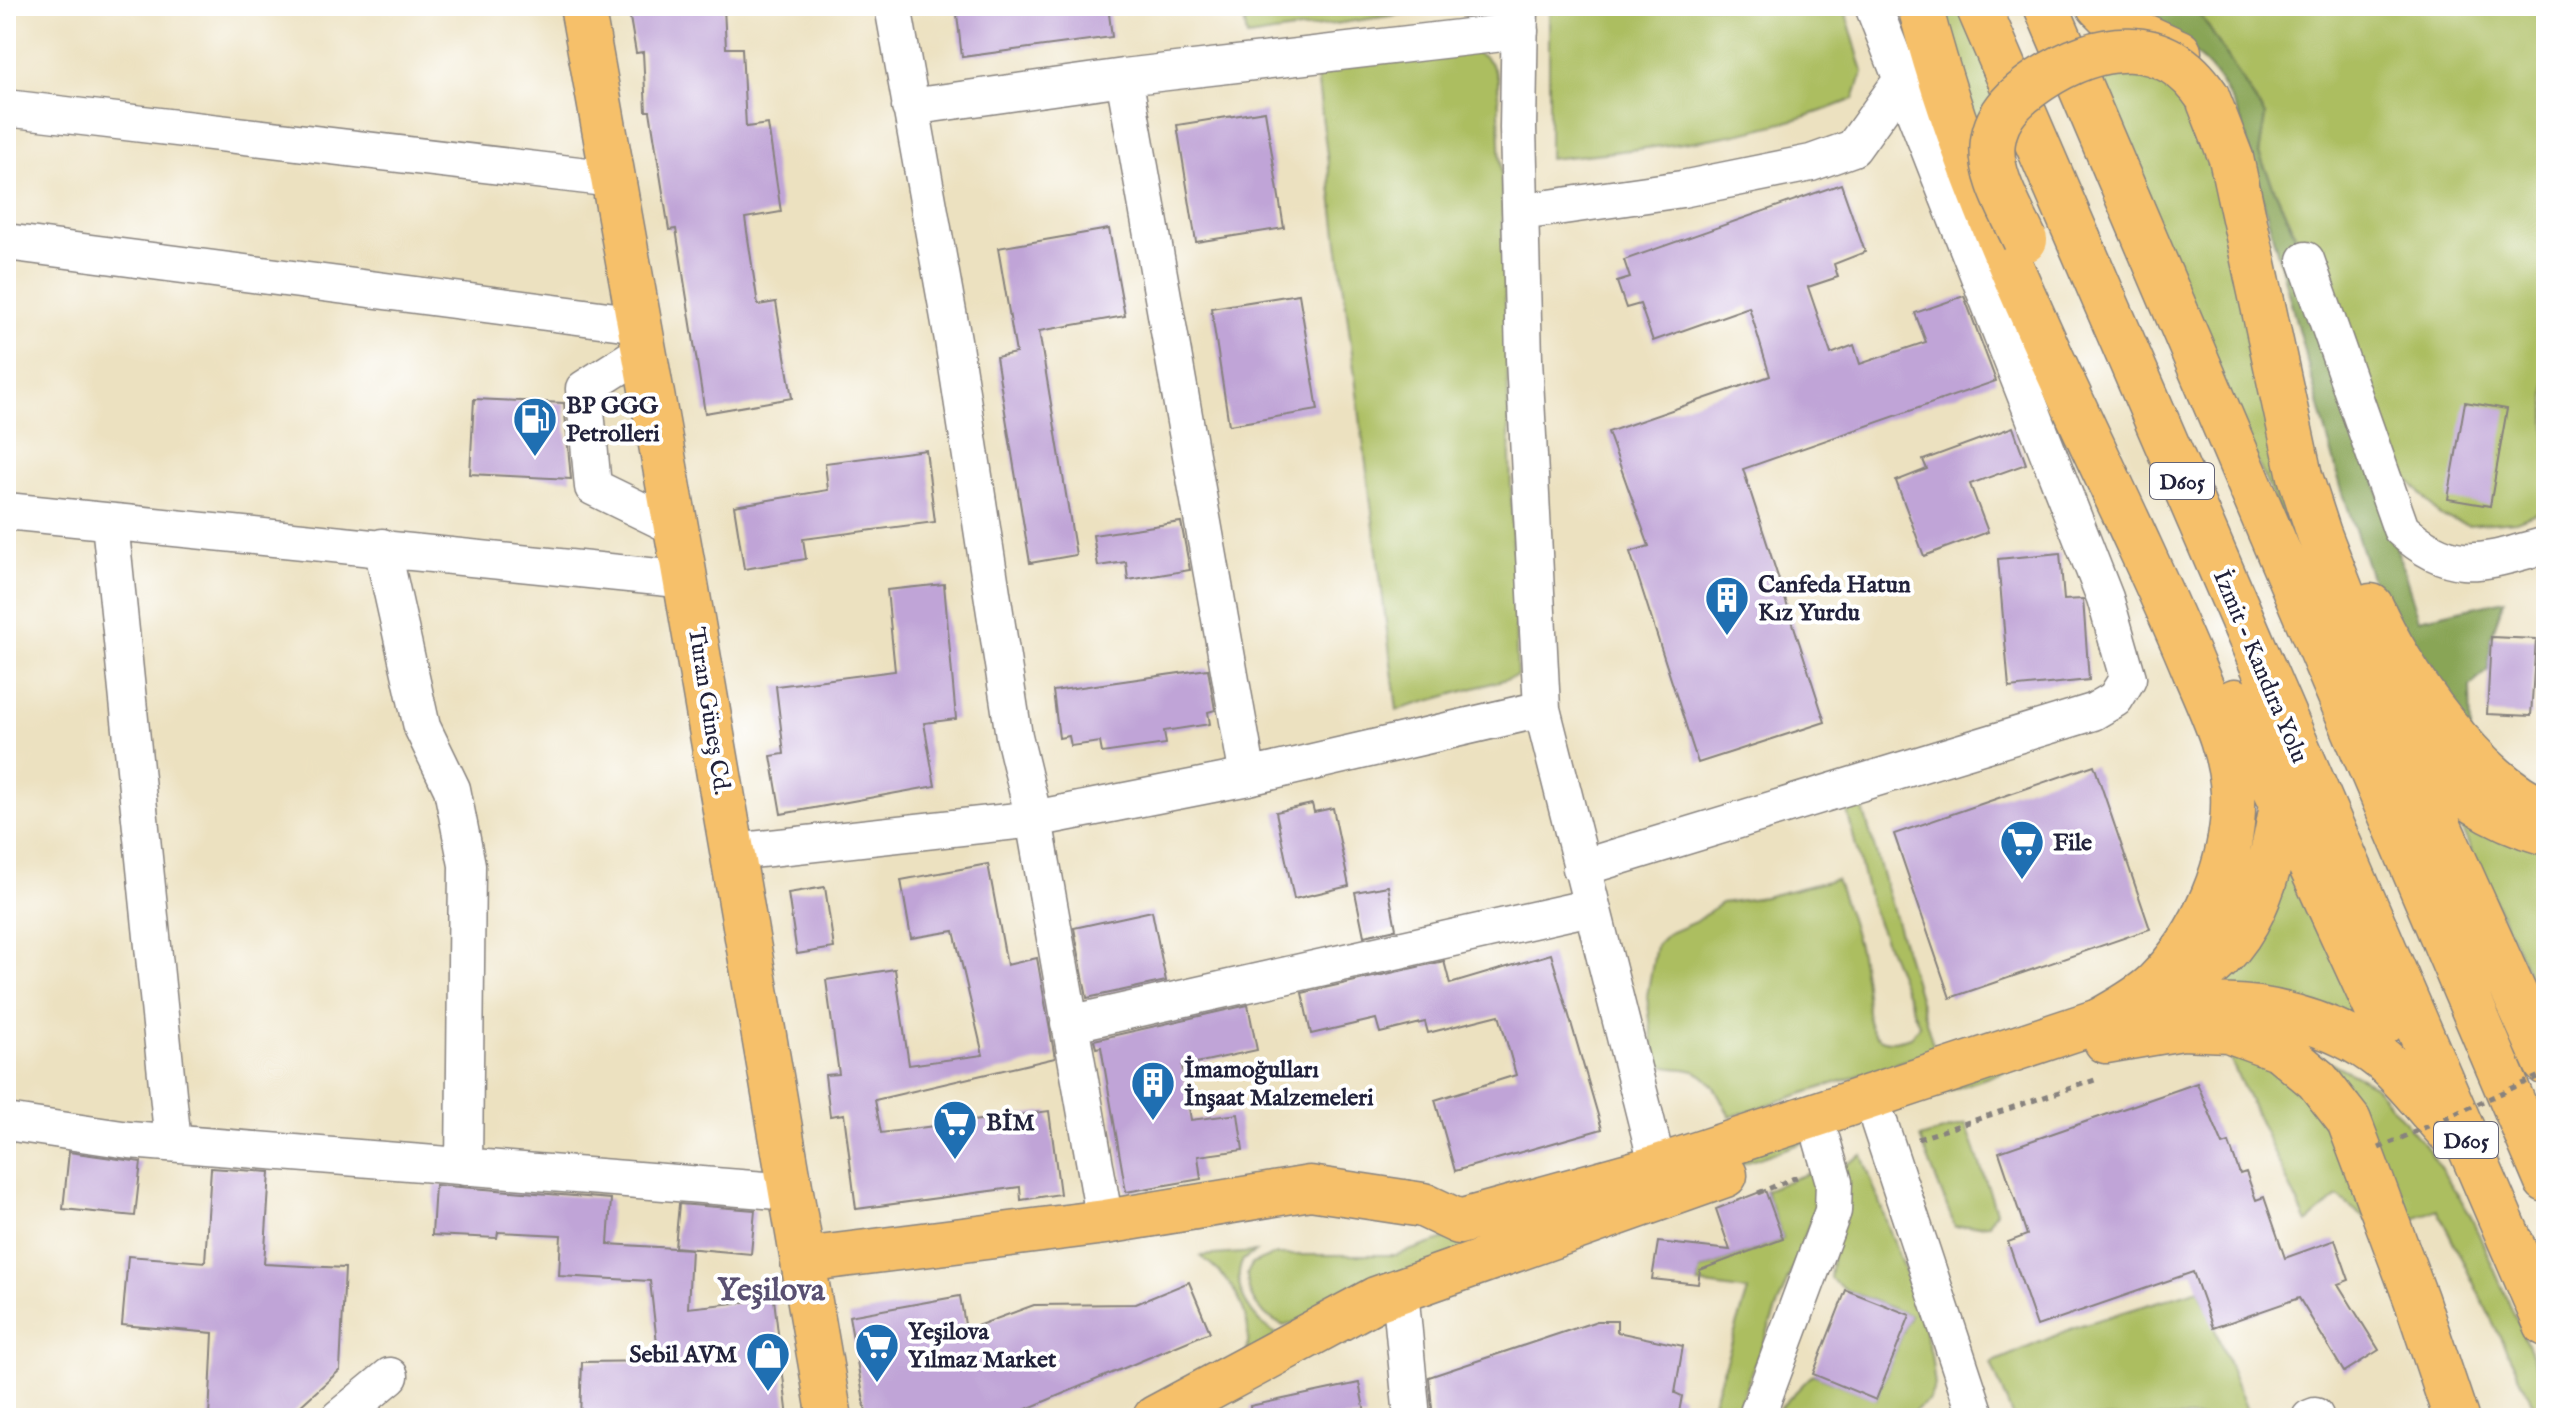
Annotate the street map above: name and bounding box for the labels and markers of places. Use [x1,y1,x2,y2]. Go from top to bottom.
place label: BP GGG Petrolleri [566,391,660,450]
fuel station icon: BP GGG Petrolleri [511,395,559,458]
place label: Canfeda Hatun Kız Yurdu [1758,570,1911,629]
building icon: Canfeda Hatun Kız Yurdu [1703,574,1751,637]
supermarket icon: File [1998,818,2046,881]
place label: File [2053,828,2092,859]
place label: İmamoğulları İnşaat Malzemeleri [1184,1055,1374,1114]
building icon: İmamoğulları İnşaat Malzemeleri [1129,1059,1177,1122]
supermarket icon: BİM [931,1098,979,1161]
place label: BİM [986,1108,1035,1139]
place label: Yeşilova Yılmaz Market [908,1317,1057,1376]
supermarket icon: Yeşilova Yılmaz Market [853,1321,901,1384]
shop icon: Sebil AVM [744,1330,792,1393]
place label: Sebil AVM [629,1340,737,1371]

